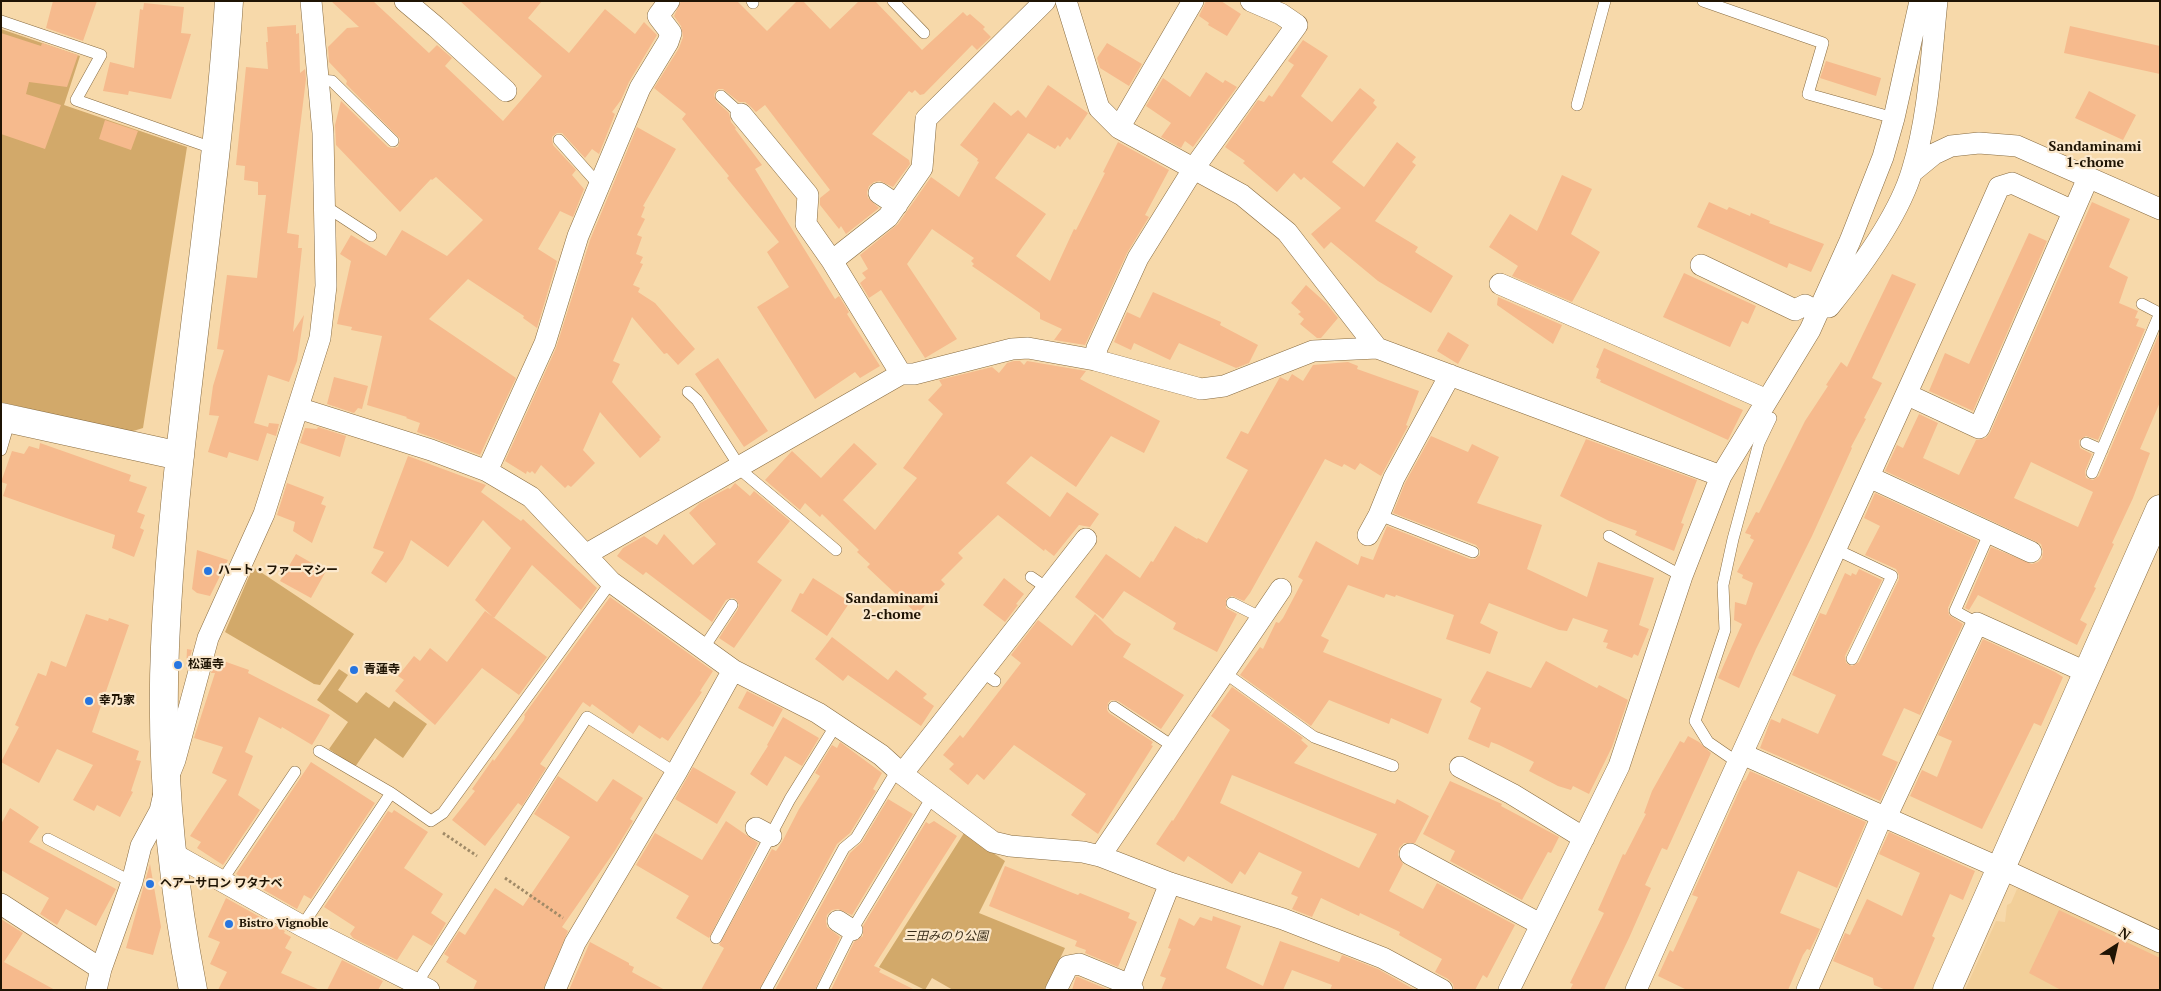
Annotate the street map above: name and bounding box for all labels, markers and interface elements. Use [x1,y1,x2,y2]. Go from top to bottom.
district label: Sandaminami 1-chome [2049,139,2141,172]
place label: ハート・ファーマシー [218,564,338,578]
marker: ハート・ファーマシー [202,565,214,577]
district label: Sandaminami 2-chome [846,591,938,624]
place label: 松蓮寺 [188,658,224,672]
marker: 松蓮寺 [172,659,184,671]
place label: 青蓮寺 [364,663,400,677]
marker: 青蓮寺 [348,664,360,676]
place label: 幸乃家 [99,694,135,708]
marker: 幸乃家 [83,695,95,707]
place label: ヘアーサロン ワタナベ [160,877,283,891]
marker: ヘアーサロン ワタナベ [144,878,156,890]
place label: Bistro Vignoble [239,917,328,931]
marker: Bistro Vignoble [223,918,235,930]
north arrow [2091,921,2141,971]
text: N [2115,922,2135,944]
park label: 三田みのり公園 [904,930,988,944]

